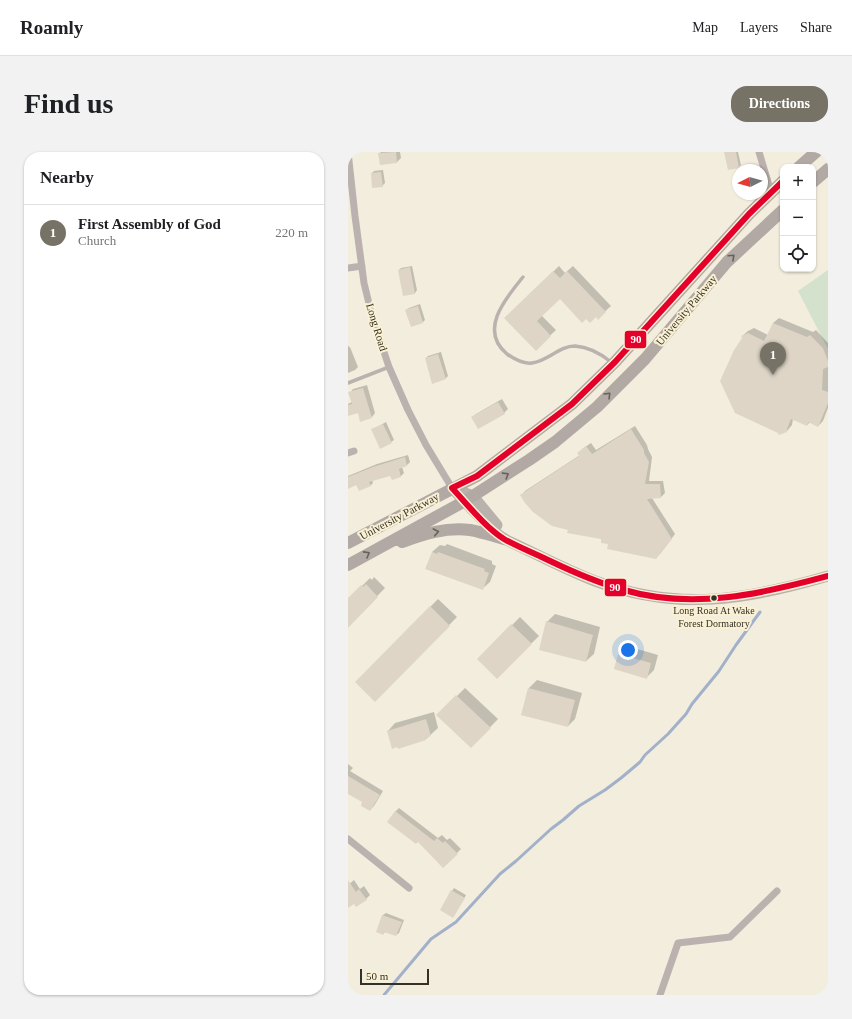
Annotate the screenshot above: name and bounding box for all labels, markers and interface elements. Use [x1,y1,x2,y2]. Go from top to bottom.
text: Roamly [20,17,83,38]
text: Map [692,20,718,35]
text: Layers [740,20,778,35]
text: Share [800,20,832,35]
button: Directions [731,86,828,122]
text: Find us [24,88,114,119]
north arrow [732,164,768,200]
map controls [780,164,816,272]
button: + [780,164,816,200]
text: Nearby [40,168,94,187]
button: − [780,200,816,236]
text: First Assembly of God [78,216,221,232]
text: 1 [50,225,56,240]
text: 220 m [275,225,308,240]
text: Church [78,233,116,248]
button: locate [780,236,816,272]
one-way arrow [727,254,735,262]
street label: University Parkway [653,272,719,347]
street label: Long Road [364,302,390,353]
line badge: 90 [624,330,647,349]
text: 90 [631,333,642,345]
pin: 1 [760,342,786,375]
one-way arrow [603,392,611,400]
one-way arrow [502,472,509,480]
street label: University Parkway [357,490,441,542]
one-way arrow [433,528,439,536]
one-way arrow [362,552,370,559]
line badge: 90 [604,578,627,597]
text: 90 [610,581,621,593]
marker: Long Road At Wake Forest Dormatory [709,593,719,603]
place label: Long Road At Wake Forest Dormatory [673,605,755,629]
your location [618,640,638,660]
scale bar [360,967,429,986]
text: 50 m [366,970,388,982]

